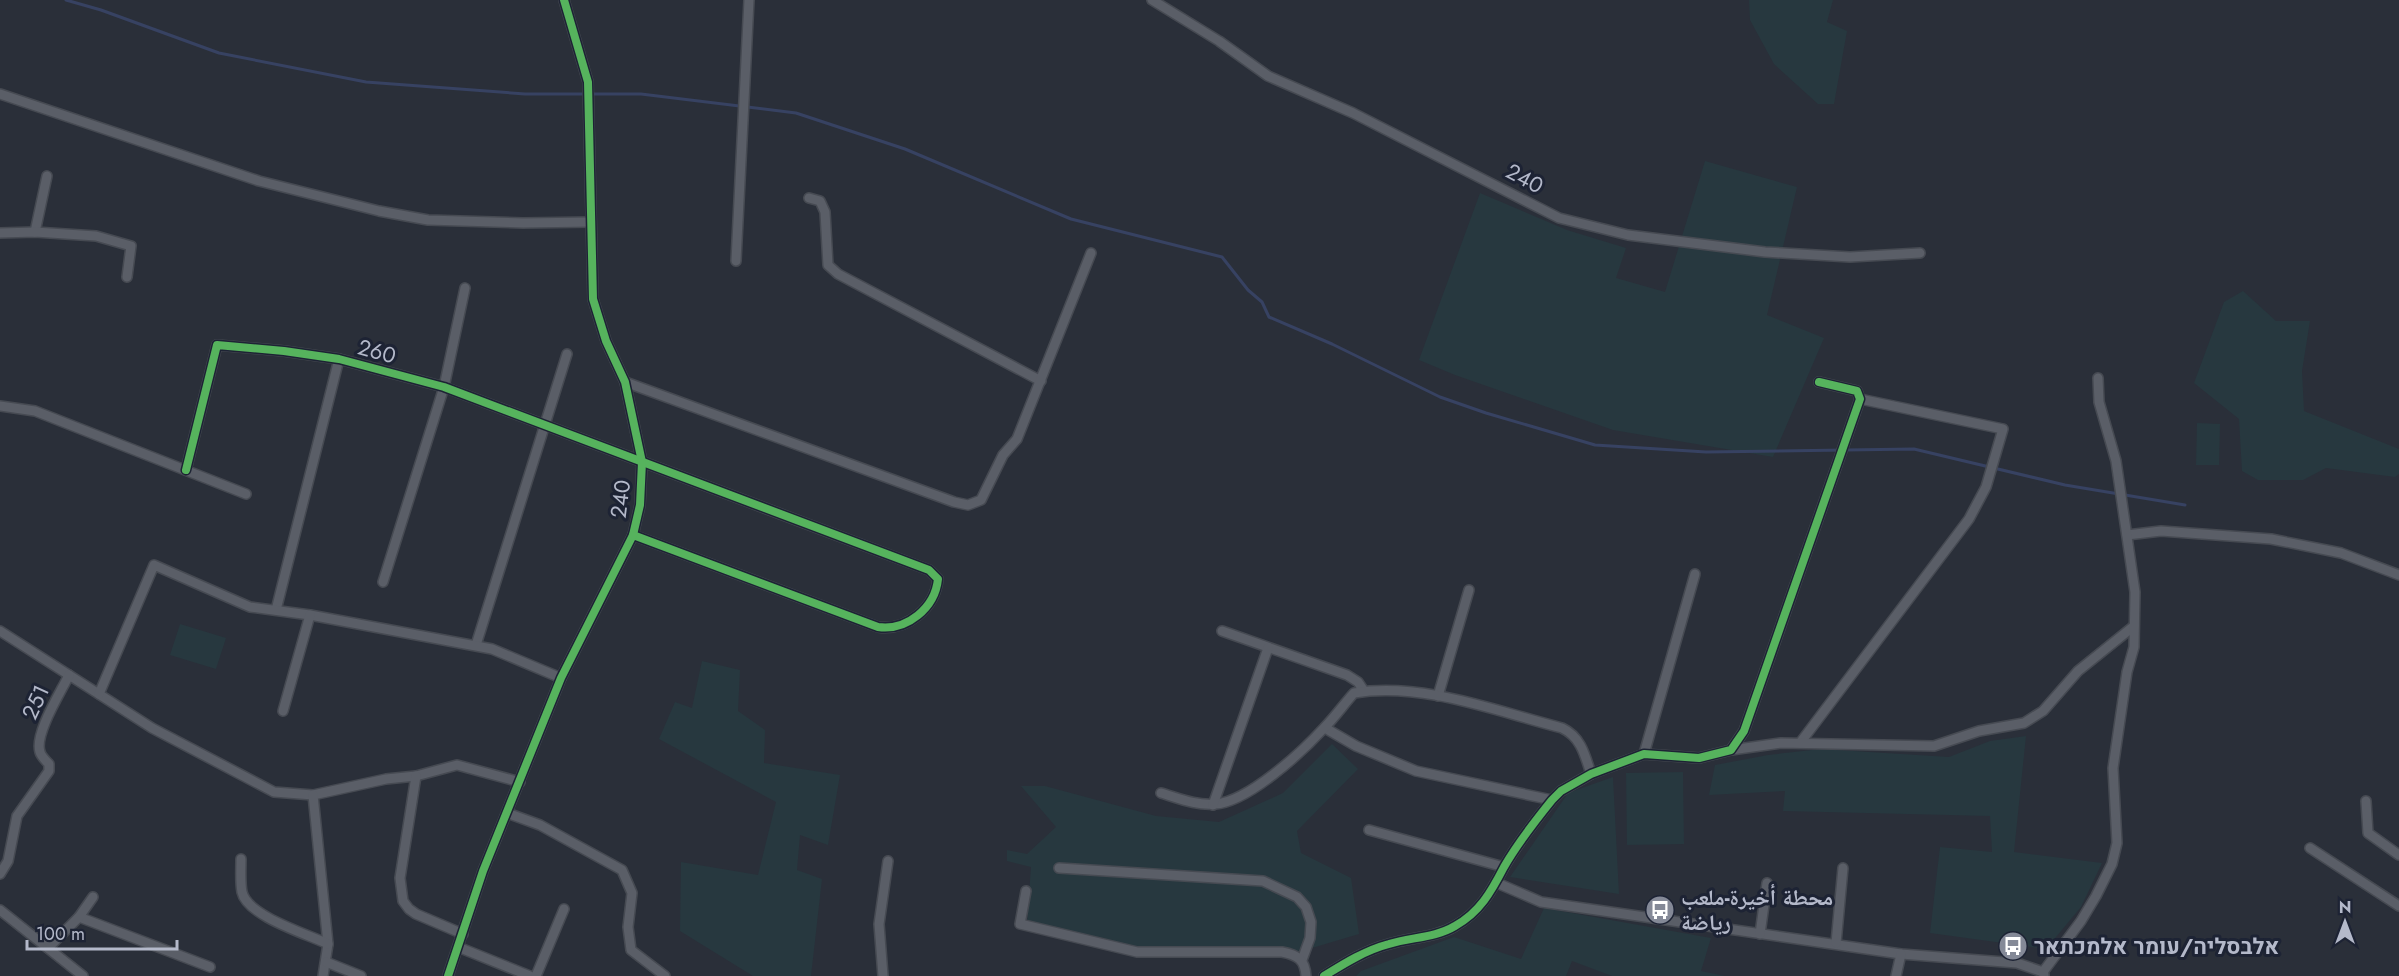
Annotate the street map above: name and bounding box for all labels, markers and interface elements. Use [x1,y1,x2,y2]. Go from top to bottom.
street label: 240 [1500,155,1550,201]
street label: 260 [354,331,400,371]
street label: 240 [602,478,638,520]
street label: 251 [13,679,57,725]
place label: محطة أخيرة-ملعب رياضة [1681,881,1833,938]
north arrow [2315,892,2375,952]
bus stop icon: محطة أخيرة-ملعب رياضة [1644,894,1676,926]
text: N [2339,896,2351,919]
scale bar [27,913,177,951]
text: 100 m [36,921,85,947]
bus stop icon: אלבסליה/עומר אלמכתאר [1997,930,2029,962]
place label: אלבסליה/עומר אלמכתאר [2034,930,2279,962]

